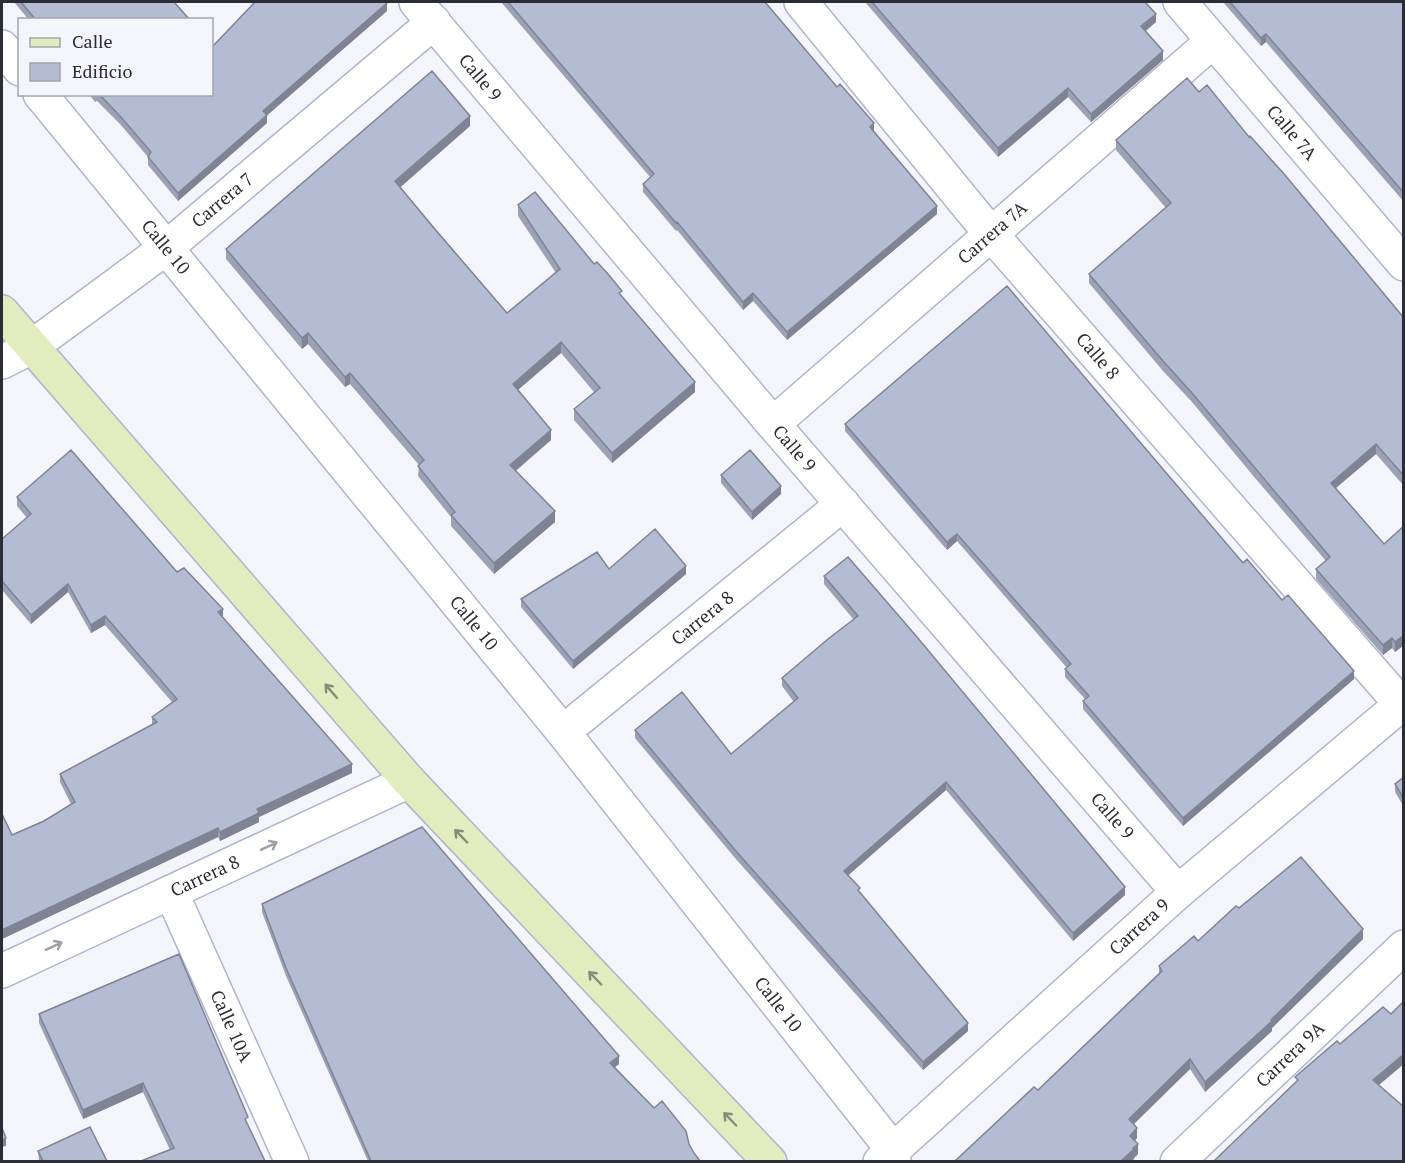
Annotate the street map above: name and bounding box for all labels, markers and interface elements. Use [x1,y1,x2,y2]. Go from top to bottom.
legend [18,18,213,96]
text: Calle [72,29,113,53]
street label: Calle 9 [454,48,507,106]
text: Edificio [72,59,132,83]
street label: Calle 7A [1262,99,1323,165]
street label: Carrera 7 [186,167,258,232]
street label: Carrera 7A [952,195,1032,269]
street label: Calle 10 [137,214,196,279]
street label: Calle 8 [1071,327,1125,384]
street label: Calle 9 [768,419,822,476]
street label: Carrera 8 [666,585,738,650]
street label: Calle 10 [445,590,504,655]
one-way arrow [324,684,338,699]
street label: Calle 9 [1086,787,1140,844]
one-way arrow [454,829,468,844]
one-way arrow [260,840,278,851]
street label: Carrera 8 [166,849,243,902]
street label: Carrera 9 [1103,893,1174,960]
one-way arrow [45,940,63,952]
one-way arrow [588,970,603,985]
street label: Calle 10 [750,971,808,1036]
street label: Calle 10A [205,986,259,1066]
street label: Carrera 9A [1250,1015,1330,1092]
one-way arrow [723,1112,737,1127]

